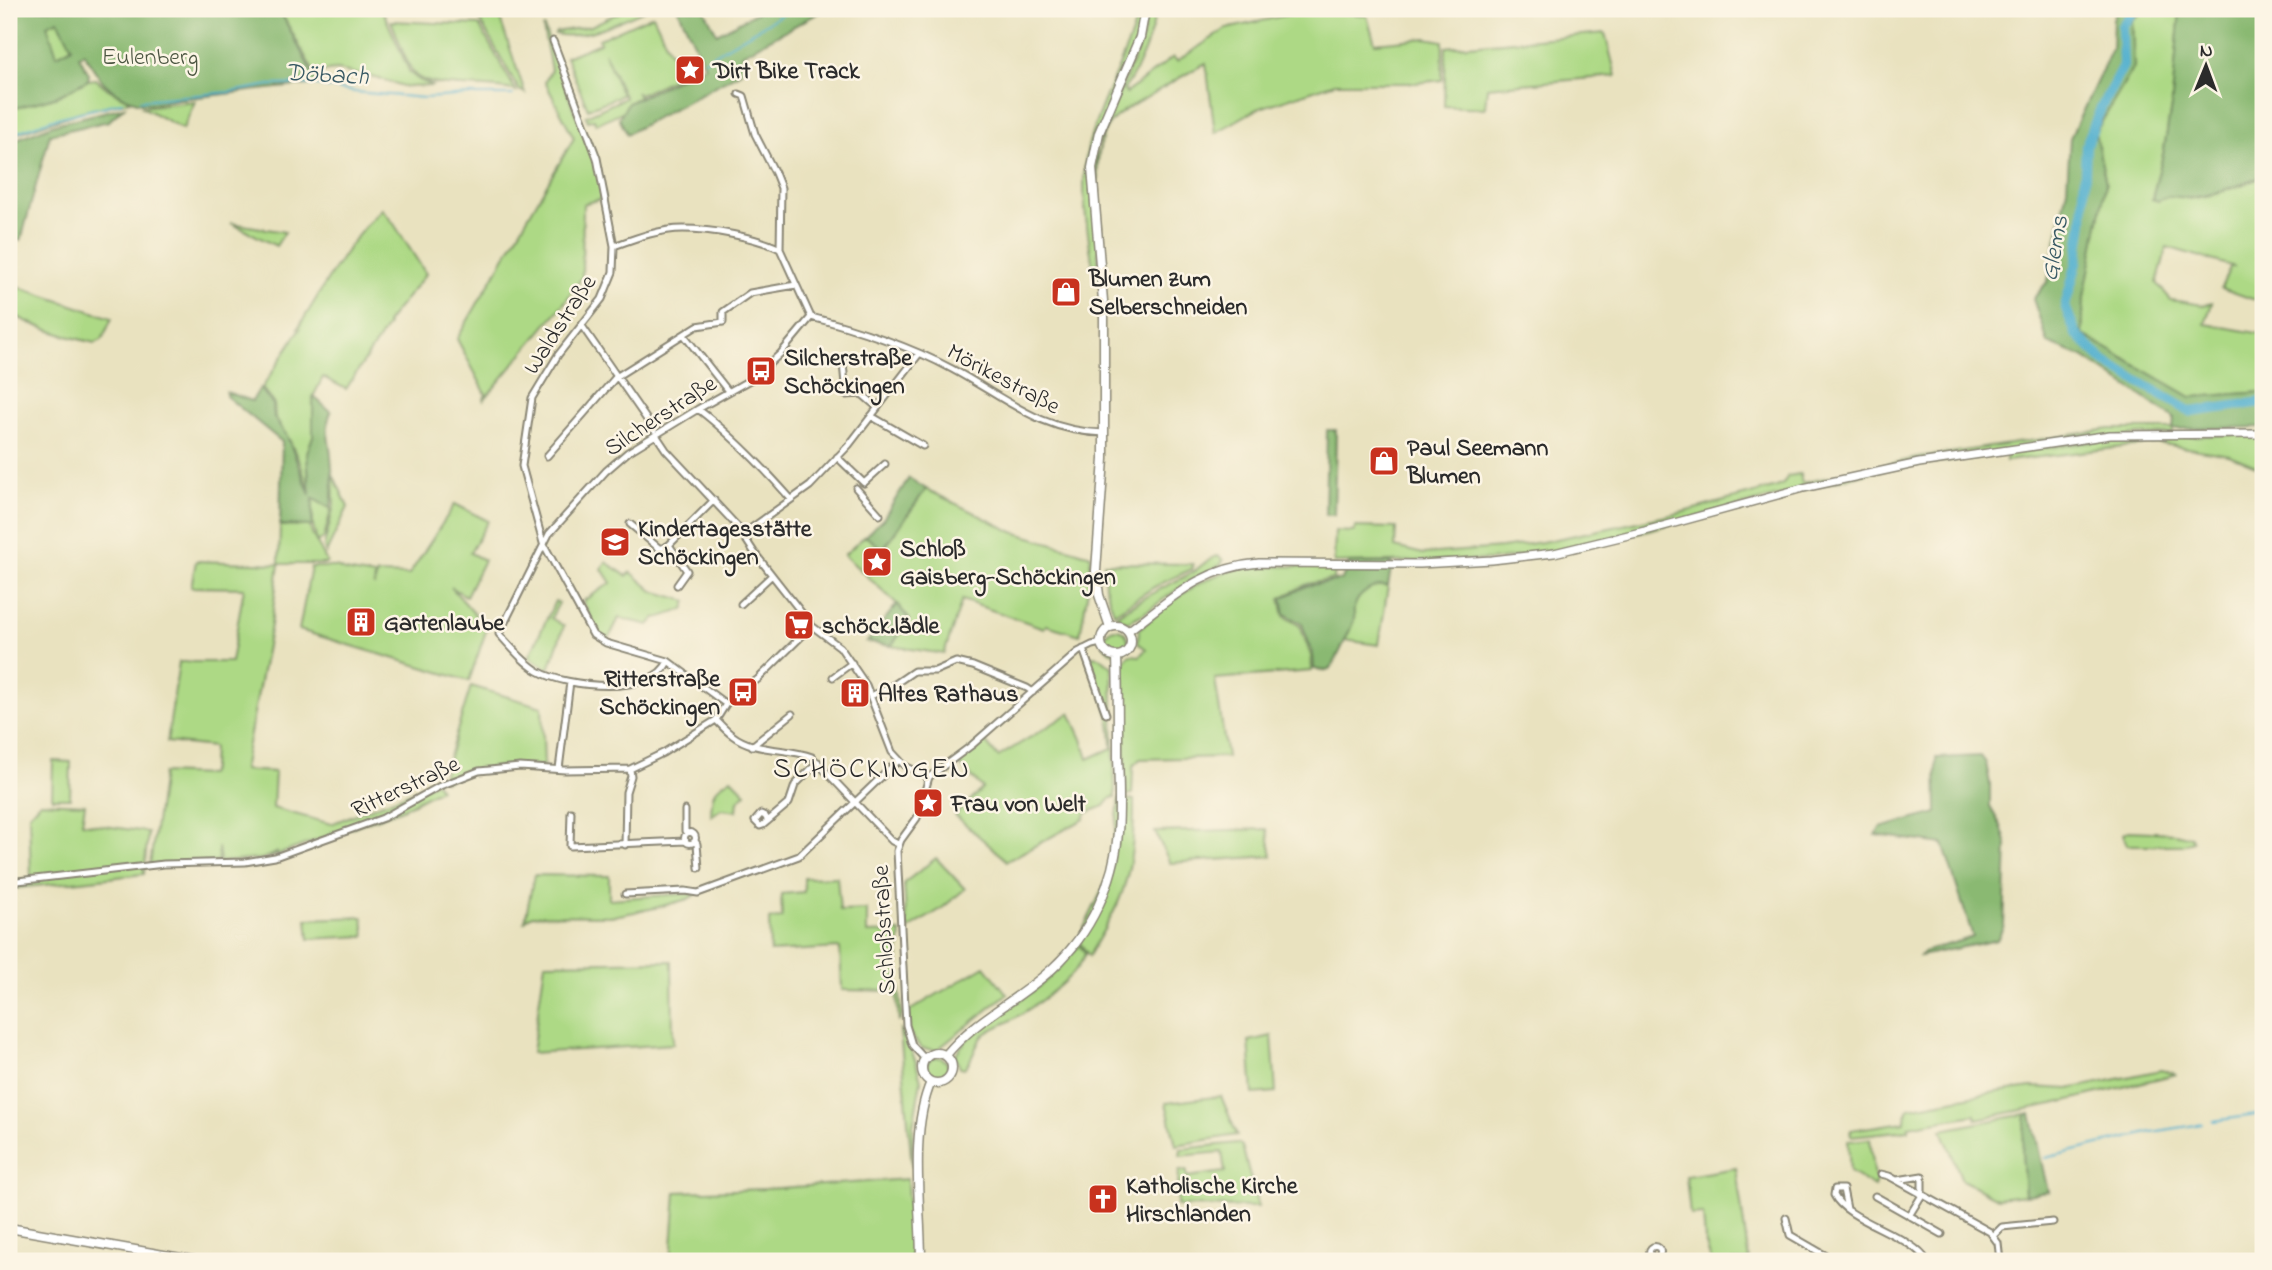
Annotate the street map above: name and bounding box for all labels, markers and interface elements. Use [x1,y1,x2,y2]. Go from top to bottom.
north arrow [2170,32,2240,102]
text: N [2200,38,2213,65]
park label: Eulenberg [102,41,198,76]
place icon: Dirt Bike Track [673,53,707,87]
water label: Döbach [284,55,370,97]
place label: Dirt Bike Track [712,55,860,90]
water label: Glems [2032,212,2081,284]
place label: Blumen zum Selberschneiden [1088,263,1247,326]
street label: Waldstraße [516,268,607,382]
shop icon: Blumen zum Selberschneiden [1049,275,1083,309]
street label: Mörikestraße [940,336,1066,425]
place label: Silcherstraße Schöckingen [784,342,913,406]
bus stop icon: Silcherstraße Schöckingen [744,354,778,388]
street label: Silcherstraße [598,367,725,467]
place label: Paul Seemann Blumen [1406,432,1548,495]
shop icon: Paul Seemann Blumen [1367,444,1401,478]
place label: Kindertagesstätte Schöckingen [638,513,813,577]
school or university icon: Kindertagesstätte Schöckingen [598,525,632,559]
place label: Schloß Gaisberg-Schöckingen [900,533,1116,597]
place icon: Schloß Gaisberg-Schöckingen [860,545,894,579]
building icon: Gartenlaube [344,605,378,639]
place label: Gartenlaube [384,607,505,642]
supermarket icon: schöck.lädle [782,608,816,642]
place label: schöck.lädle [822,610,941,645]
place label: Ritterstraße Schöckingen [599,663,721,727]
bus stop icon: Ritterstraße Schöckingen [726,675,760,709]
building icon: Altes Rathaus [838,676,872,710]
place label: Altes Rathaus [878,678,1018,713]
street label: Ritterstraße [346,748,466,829]
district label: SCHÖCKINGEN [773,750,971,791]
place icon: Frau von Welt [911,786,945,820]
place label: Frau von Welt [950,788,1087,823]
street label: Schloßstraße [865,864,906,996]
place label: Katholische Kirche Hirschlanden [1126,1170,1299,1233]
church icon: Katholische Kirche Hirschlanden [1086,1182,1120,1216]

